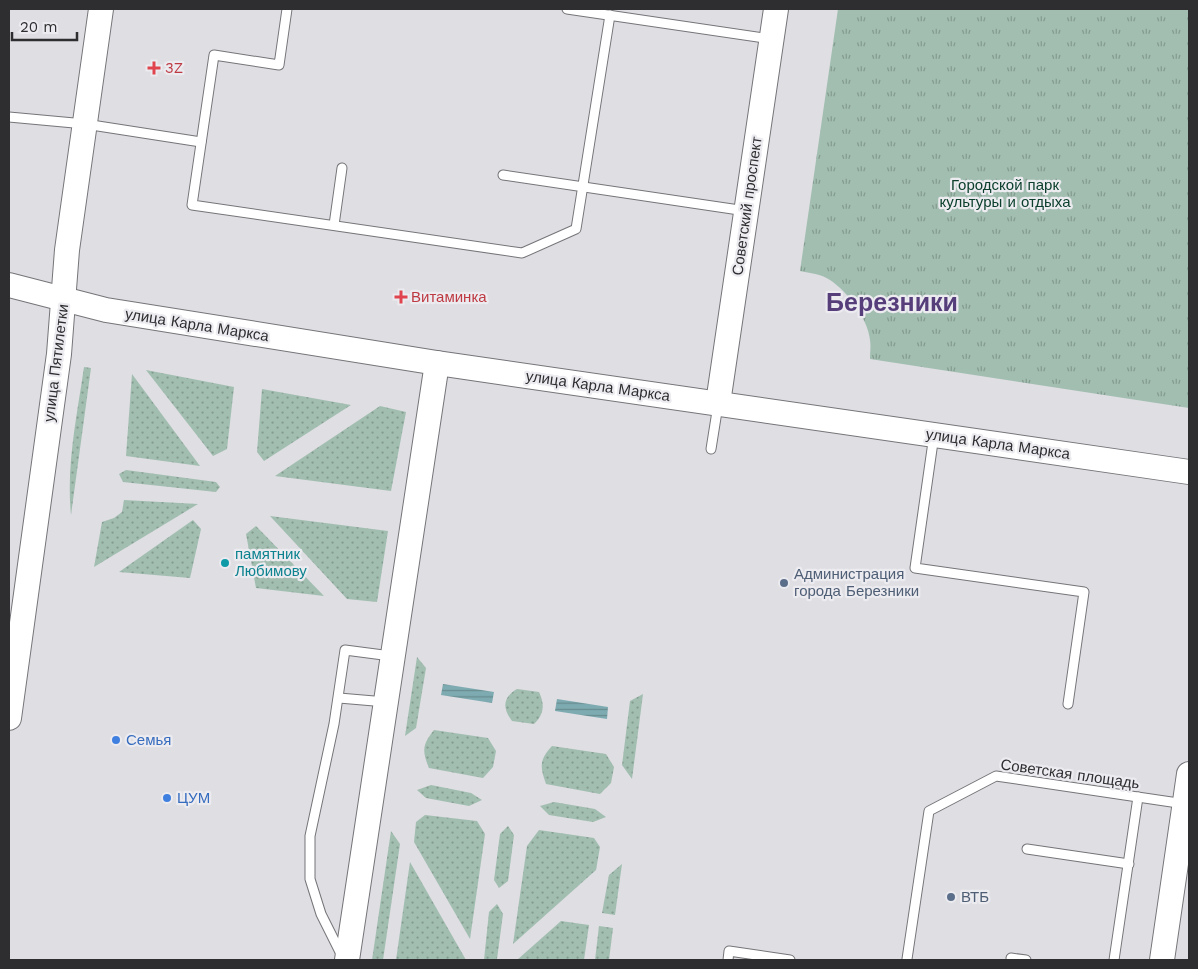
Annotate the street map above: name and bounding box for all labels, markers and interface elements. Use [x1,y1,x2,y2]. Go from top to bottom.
scale bar [12,10,78,42]
text: 20 m [20,18,58,36]
place label: 3Z [165,59,183,77]
marker: 3Z [147,61,161,75]
street label: Советский проспект [728,135,766,276]
park label: Городской парк культуры и отдыха [940,176,1071,211]
place label: Витаминка [411,288,487,306]
district label: Березники [826,288,958,317]
marker: Витаминка [395,291,407,303]
street label: улица Пятилетки [40,303,72,423]
street label: улица Карла Маркса [124,305,271,345]
street label: улица Карла Маркса [525,367,672,405]
street label: улица Карла Маркса [925,425,1072,463]
place label: памятник Любимову [235,545,307,580]
marker: памятник Любимову [219,557,231,569]
place label: Администрация города Березники [794,565,919,600]
marker: Администрация города Березники [778,577,790,589]
place label: Семья [126,731,171,749]
marker: Семья [110,734,122,746]
street label: Советская площадь [999,755,1141,793]
place label: ЦУМ [177,789,210,807]
marker: ЦУМ [161,792,173,804]
place label: ВТБ [961,888,989,906]
marker: ВТБ [945,891,957,903]

